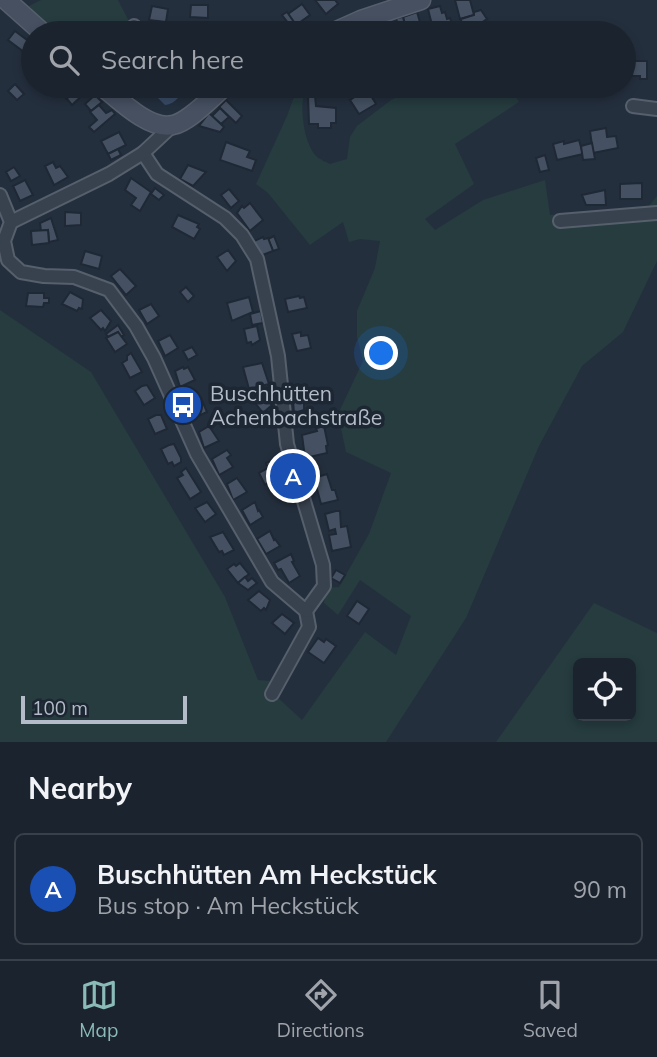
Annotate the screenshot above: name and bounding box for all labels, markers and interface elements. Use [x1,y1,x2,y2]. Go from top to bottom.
search box [21,21,636,98]
icon: search [45,41,83,79]
text: Search here [101,43,244,76]
your location [364,336,398,370]
place label: Buschhütten Achenbachstraße [210,380,382,430]
bus stop icon: Buschhütten Achenbachstraße [162,384,204,426]
pin: A [270,450,316,502]
map controls [573,658,636,721]
button: locate [573,658,636,721]
scale bar [21,693,187,725]
text: 100 m [32,696,88,720]
text: Nearby [28,769,132,807]
text: Buschhütten Am Heckstück [97,858,437,891]
text: A [44,875,62,904]
text: 90 m [573,875,627,904]
text: Bus stop · Am Heckstück [97,891,359,920]
tab: Map [79,976,118,1042]
tab: Directions [277,976,365,1042]
tab: Saved [523,976,578,1042]

